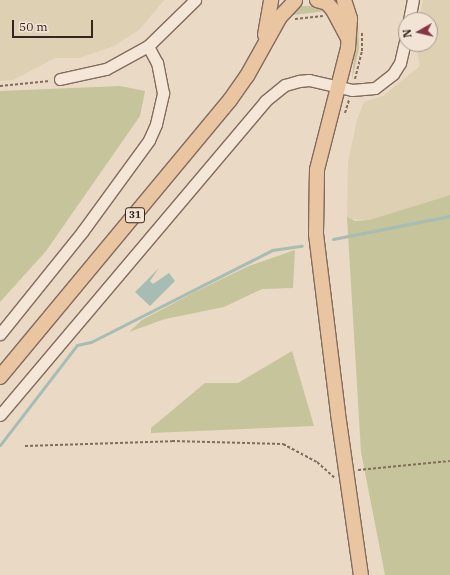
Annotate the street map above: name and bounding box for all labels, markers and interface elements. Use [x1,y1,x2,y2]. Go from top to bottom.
scale bar [14,12,95,38]
north arrow [398,12,438,52]
text: 50 m [19,19,48,34]
text: N [400,28,415,39]
road number: 31 [125,207,145,223]

